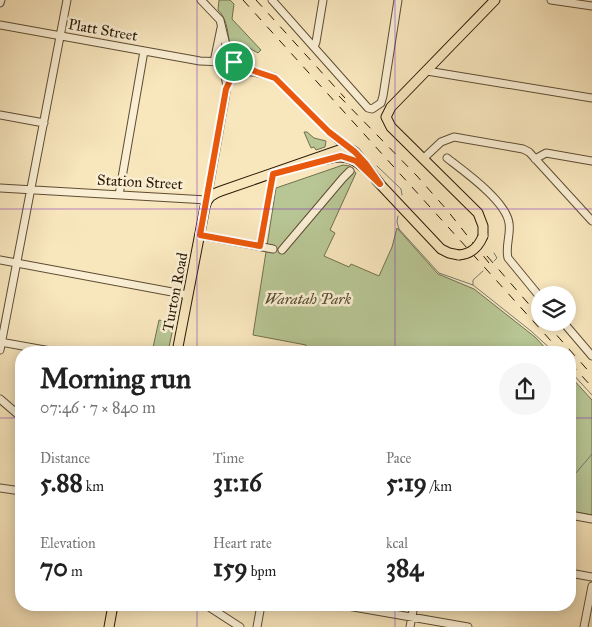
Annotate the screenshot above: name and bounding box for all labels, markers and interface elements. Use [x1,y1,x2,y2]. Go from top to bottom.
street label: Platt Street [67,15,140,45]
pin [213,41,255,83]
icon: arrive [220,48,248,76]
street label: Station Street [97,171,184,193]
street label: Turton Road [159,251,192,333]
map controls [531,286,576,331]
button: layers [531,286,576,331]
park label: Waratah Park [265,290,352,308]
text: Morning run [40,361,191,396]
button: share [499,363,551,415]
text: 07:46 · 7 × 840 m [40,398,156,417]
text: Distance [40,450,90,467]
text: Time [213,450,244,467]
text: Pace [386,450,411,467]
text: 5.88 [40,467,83,498]
text: 31:16 [213,467,262,498]
text: 5:19 [386,467,427,498]
text: km [83,478,104,495]
text: /km [427,478,452,495]
text: Elevation [40,535,96,552]
text: Heart rate [213,535,272,552]
text: kcal [386,535,408,552]
text: 70 [40,552,68,583]
text: 159 [213,552,248,583]
text: 384 [386,552,423,583]
text: m [68,563,83,580]
text: bpm [248,563,276,580]

